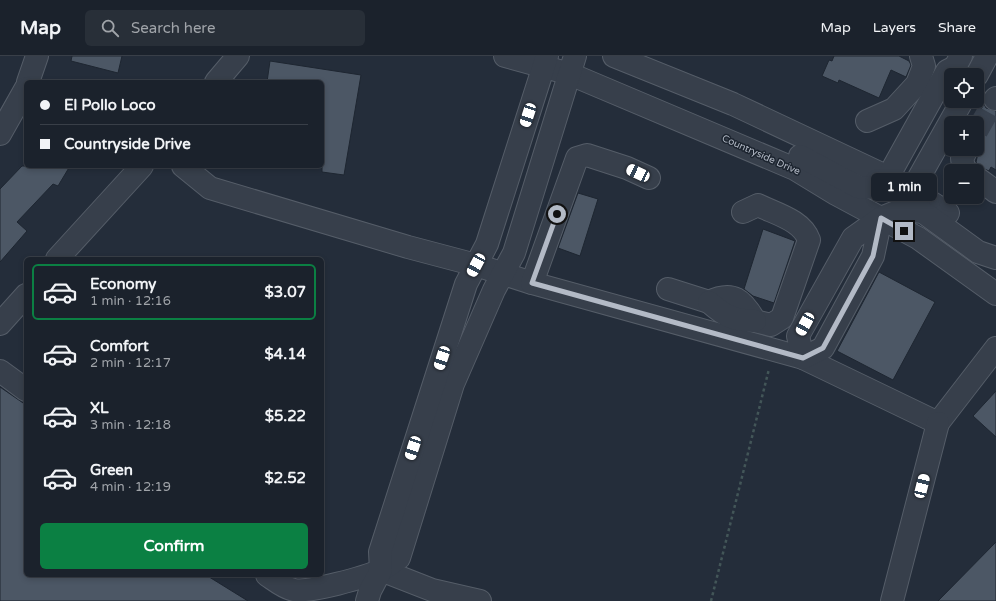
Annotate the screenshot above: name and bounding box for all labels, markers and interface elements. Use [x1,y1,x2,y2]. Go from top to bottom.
search box [85,10,365,46]
text: Map [20,17,61,39]
icon: search [99,17,121,39]
text: Search here [131,19,215,37]
text: Map [821,19,851,36]
text: Layers [873,19,916,36]
text: Share [938,19,976,36]
map controls [944,68,984,204]
button: locate [944,68,984,108]
text: El Pollo Loco [64,96,156,114]
car [519,102,537,128]
button: + [944,116,984,156]
street label: Countryside Drive [720,132,802,178]
text: Countryside Drive [64,135,191,153]
car [625,162,651,184]
button: − [944,164,984,204]
callout: 1 min [871,173,937,201]
text: 1 min [887,179,921,195]
route start [548,205,566,223]
route end [895,222,913,240]
car [465,252,487,278]
icon: car [42,274,78,310]
text: Economy [90,275,156,293]
text: $3.07 [265,283,306,301]
text: 1 min · 12:16 [90,293,171,309]
car [794,311,816,337]
icon: car [42,336,78,372]
text: Comfort [90,337,149,355]
text: $4.14 [265,345,306,363]
car [433,345,451,371]
text: 2 min · 12:17 [90,355,171,371]
icon: car [42,398,78,434]
text: XL [90,399,109,417]
text: $5.22 [265,407,306,425]
text: 3 min · 12:18 [90,417,171,433]
car [404,435,422,461]
icon: car [42,460,78,496]
text: Green [90,461,133,479]
text: $2.52 [265,469,306,487]
car [913,473,931,499]
text: 4 min · 12:19 [90,479,171,495]
button: Confirm [40,523,308,569]

